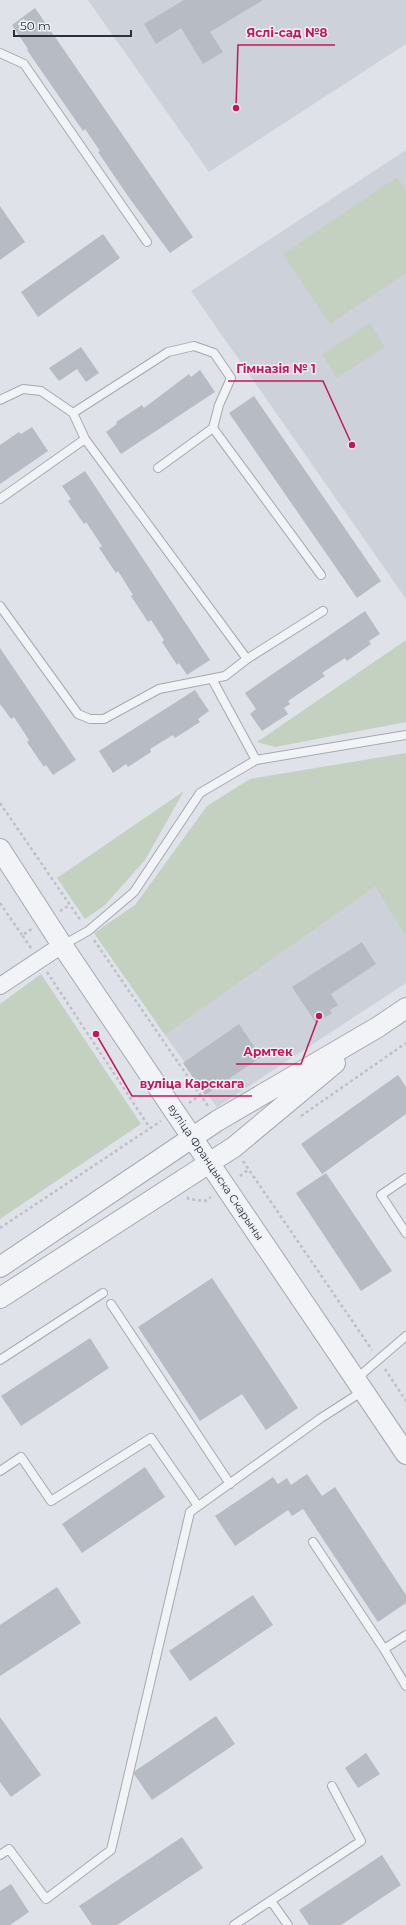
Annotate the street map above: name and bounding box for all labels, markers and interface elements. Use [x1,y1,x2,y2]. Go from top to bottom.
scale bar [14,12,131,38]
text: 50 m [20,18,51,33]
callout: Яслі-сад №8 [238,21,335,45]
text: Яслі-сад №8 [247,25,328,40]
callout: Гімназія № 1 [228,357,323,381]
text: Гімназія № 1 [236,361,316,376]
callout: Армтек [236,1040,301,1064]
text: Армтек [243,1044,293,1059]
callout: вуліца Карскага [132,1072,252,1096]
text: вуліца Карскага [140,1076,244,1091]
street label: вуліца Францыска Скарыны [165,1101,267,1243]

